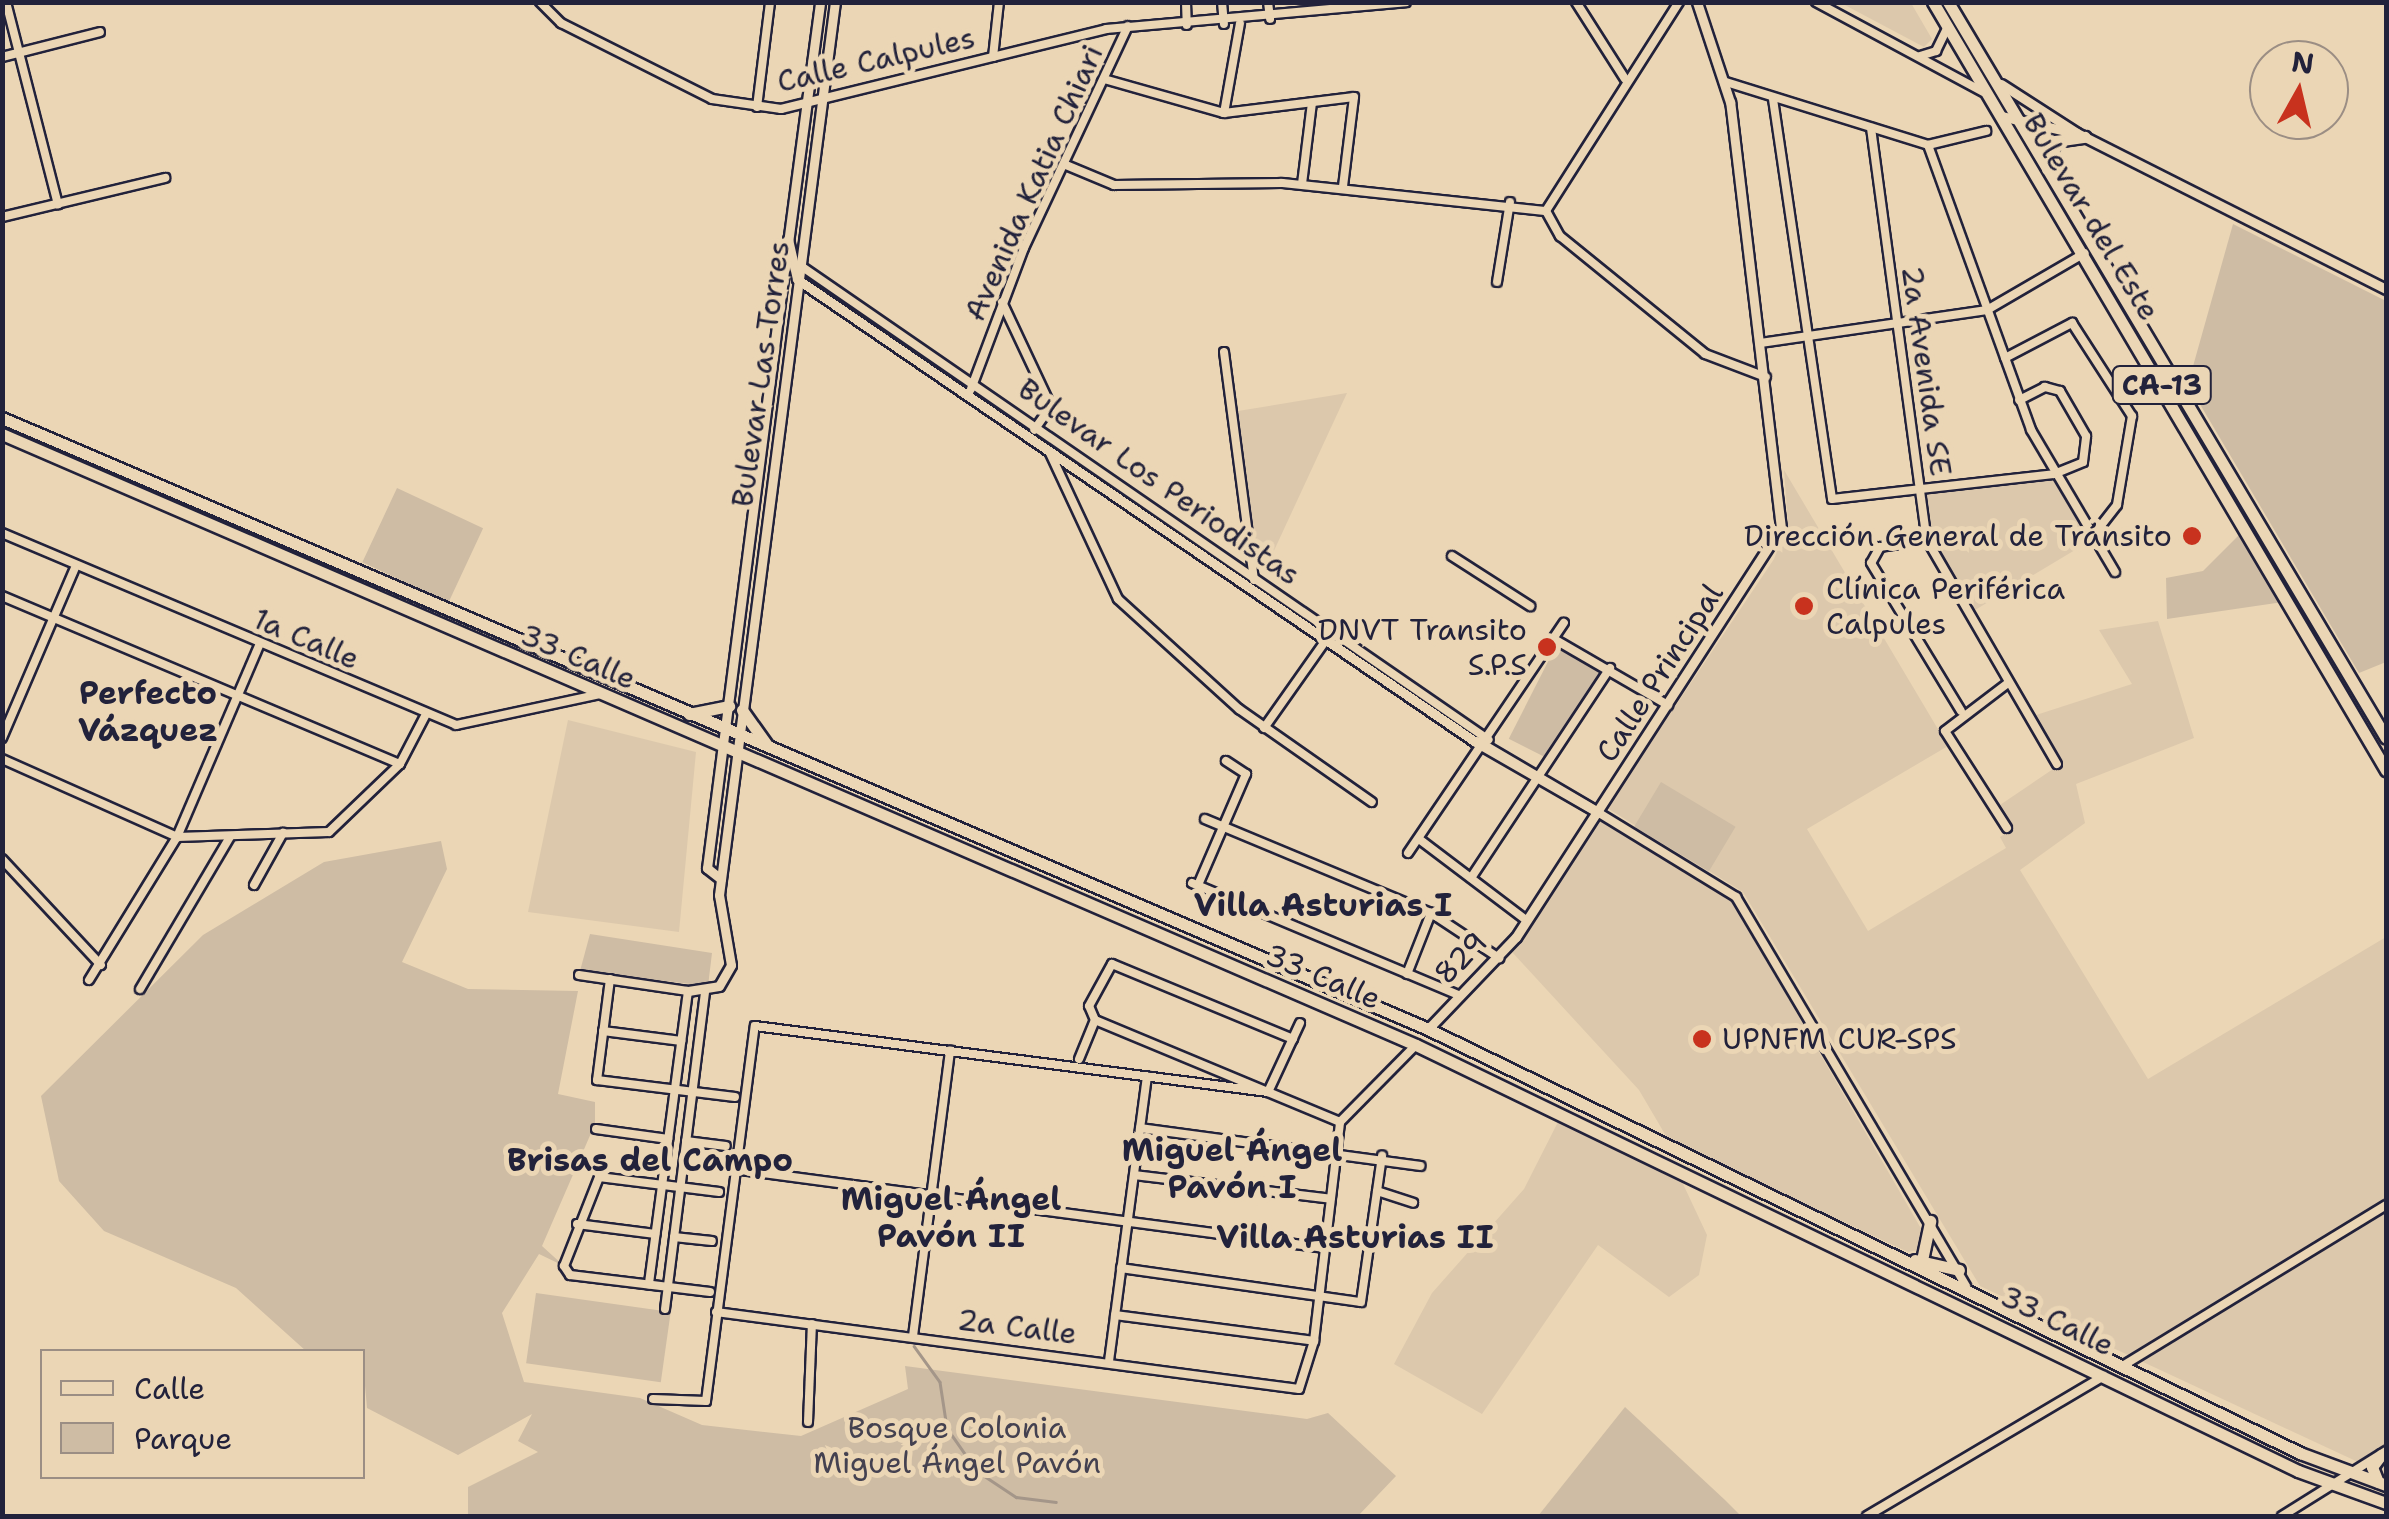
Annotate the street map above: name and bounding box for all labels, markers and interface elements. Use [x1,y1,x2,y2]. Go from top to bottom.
street label: Calle Calpules [774,20,978,100]
street label: Avenida Katia Chiari [957,39,1111,327]
north arrow [2249,40,2349,140]
text: N [2289,42,2317,83]
street label: Bulevar del Este [2015,107,2167,327]
street label: Bulevar Las Torres [725,239,797,509]
street label: 2a Avenida SE [1893,264,1959,478]
road number: CA-13 [2110,362,2214,408]
street label: Bulevar Los Periodistas [1011,371,1307,593]
place label: Dirección General de Tránsito [1744,518,2172,554]
marker: Dirección General de Tránsito [2181,525,2203,547]
place label: Clínica Periférica Calpules [1826,571,2065,642]
street label: Calle Principal [1589,577,1731,769]
marker: Clínica Periférica Calpules [1791,593,1817,619]
street label: 1a Calle [248,601,364,677]
place label: DNVT Transito S.P.S [1318,612,1527,682]
street label: 33 Calle [515,617,641,697]
marker: DNVT Transito S.P.S [1536,636,1558,658]
district label: Perfecto Vázquez [78,675,218,750]
district label: Villa Asturias I [1194,886,1452,924]
street label: 829 [1427,924,1495,992]
street label: 33 Calle [1260,937,1386,1017]
place label: UPNFM CUR-SPS [1722,1021,1957,1057]
marker: UPNFM CUR-SPS [1691,1028,1713,1050]
district label: Miguel Ángel Pavón I [1122,1132,1342,1207]
district label: Brisas del Campo [507,1141,793,1179]
district label: Miguel Ángel Pavón II [841,1181,1061,1256]
district label: Villa Asturias II [1216,1218,1494,1256]
street label: 33 Calle [1994,1278,2120,1364]
street label: 2a Calle [955,1302,1079,1352]
legend [40,1349,365,1479]
text: Calle [134,1368,205,1409]
park label: Bosque Colonia Miguel Ángel Pavón [813,1410,1101,1480]
text: Parque [134,1418,232,1459]

